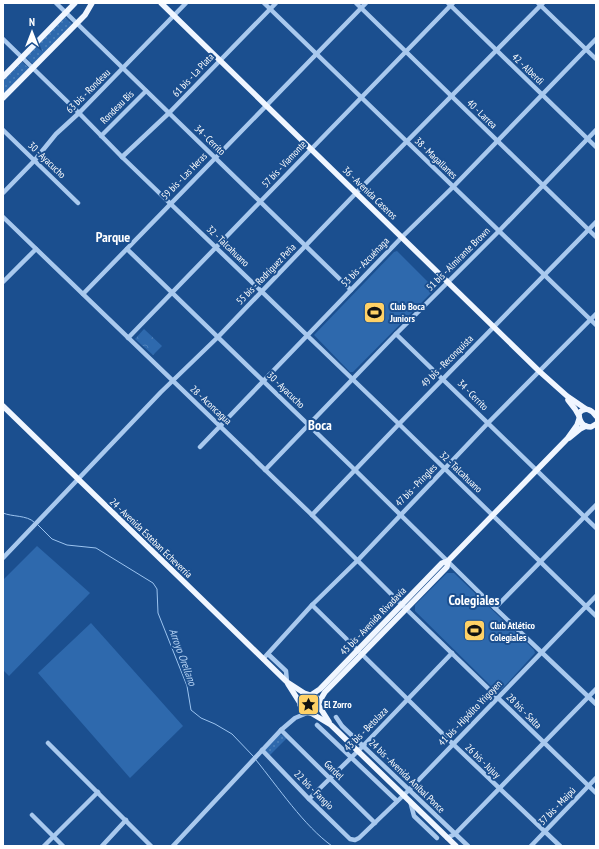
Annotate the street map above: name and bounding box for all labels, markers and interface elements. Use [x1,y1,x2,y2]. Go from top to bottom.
north arrow [12,12,52,52]
text: N [29,15,35,29]
street label: 61 bis - La Plata [169,50,217,100]
street label: 42 - Alberdi [509,50,547,88]
street label: 63 bis - Rondeau [63,66,113,116]
street label: Rondeau Bis [97,87,137,127]
street label: 40 - Larrea [464,96,500,132]
street label: 34 - Cerrito [192,122,228,158]
street label: 38 - Magallanes [412,134,461,182]
street label: 57 bis - Viamonte [259,138,309,190]
street label: 30 - Ayacucho [25,139,69,181]
street label: 59 bis - Las Heras [158,149,210,202]
street label: 36 - Avenida Caseros [340,164,400,223]
street label: 32 - Talcahuano [204,223,252,269]
street label: 51 bis - Almirante Brown [423,224,493,294]
district label: Parque [96,228,130,246]
street label: 53 bis - Azcuénaga [338,234,392,290]
street label: 55 bis - Rodríguez Peña [233,241,299,307]
sports icon: Club Boca Juniors [361,299,387,325]
place label: Club Boca Juniors [389,300,425,325]
street label: 49 bis - Reconquista [418,332,476,390]
street label: 30 - Ayacucho [264,369,308,411]
street label: 34 - Cerrito [455,377,491,413]
street label: 28 - Aconcagua [188,382,234,428]
district label: Boca [308,416,332,434]
street label: 32 - Talcahuano [437,449,485,495]
street label: 47 bis - Pringles [392,460,440,509]
street label: 24 - Avenida Esteban Echeverría [107,495,195,581]
street label: 45 bis - Avenida Rivadavia [337,584,409,658]
district label: Colegiales [448,591,500,609]
sports icon: Club Atlético Colegiales [461,618,487,644]
place label: Club Atlético Colegiales [490,619,536,644]
water label: Arroyo Orellano [166,627,200,689]
street label: 41 bis - Hipólito Yrigoyen [435,677,505,749]
place icon: El Zorro [296,691,322,717]
street label: 28 bis - Salta [504,691,544,731]
place label: El Zorro [324,698,352,711]
street label: 43 bis - Betolaza [341,704,391,754]
street label: 24 bis - Avenida Aníbal Ponce [366,736,448,816]
street label: 26 bis - Jujuy [463,741,504,781]
street label: Gardel [321,757,347,783]
street label: 22 bis - Fangio [291,767,337,813]
street label: 37 bis - Maipú [536,784,578,828]

